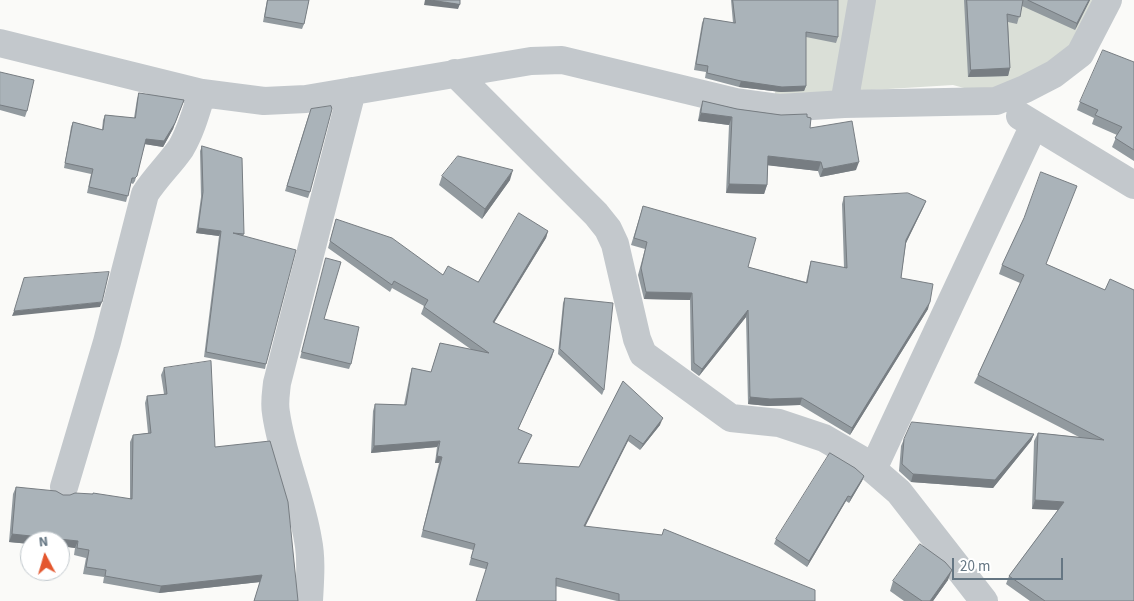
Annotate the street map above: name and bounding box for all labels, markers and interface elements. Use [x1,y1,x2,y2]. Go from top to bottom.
north arrow [20,531,70,581]
text: N [38,532,49,553]
scale bar [954,548,1065,580]
text: 20 m [960,556,990,577]

